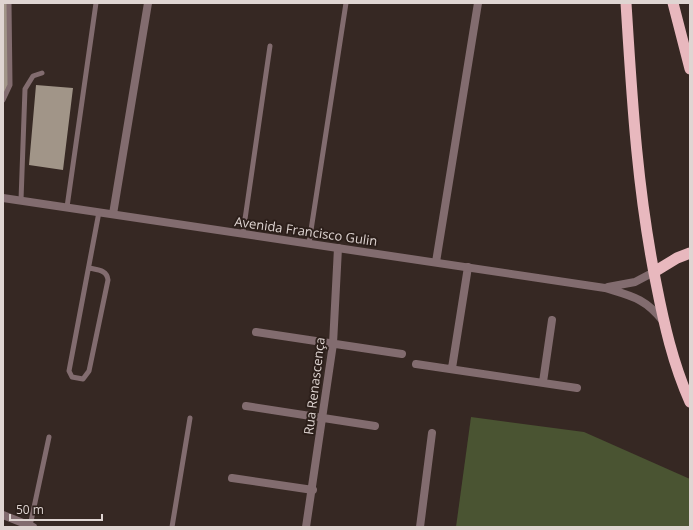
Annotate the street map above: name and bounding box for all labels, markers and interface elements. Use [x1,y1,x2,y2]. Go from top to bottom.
street label: Avenida Francisco Gulin [233,212,379,250]
street label: Rua Renascença [299,336,329,436]
scale bar [10,496,102,522]
text: 50 m [16,501,44,518]

